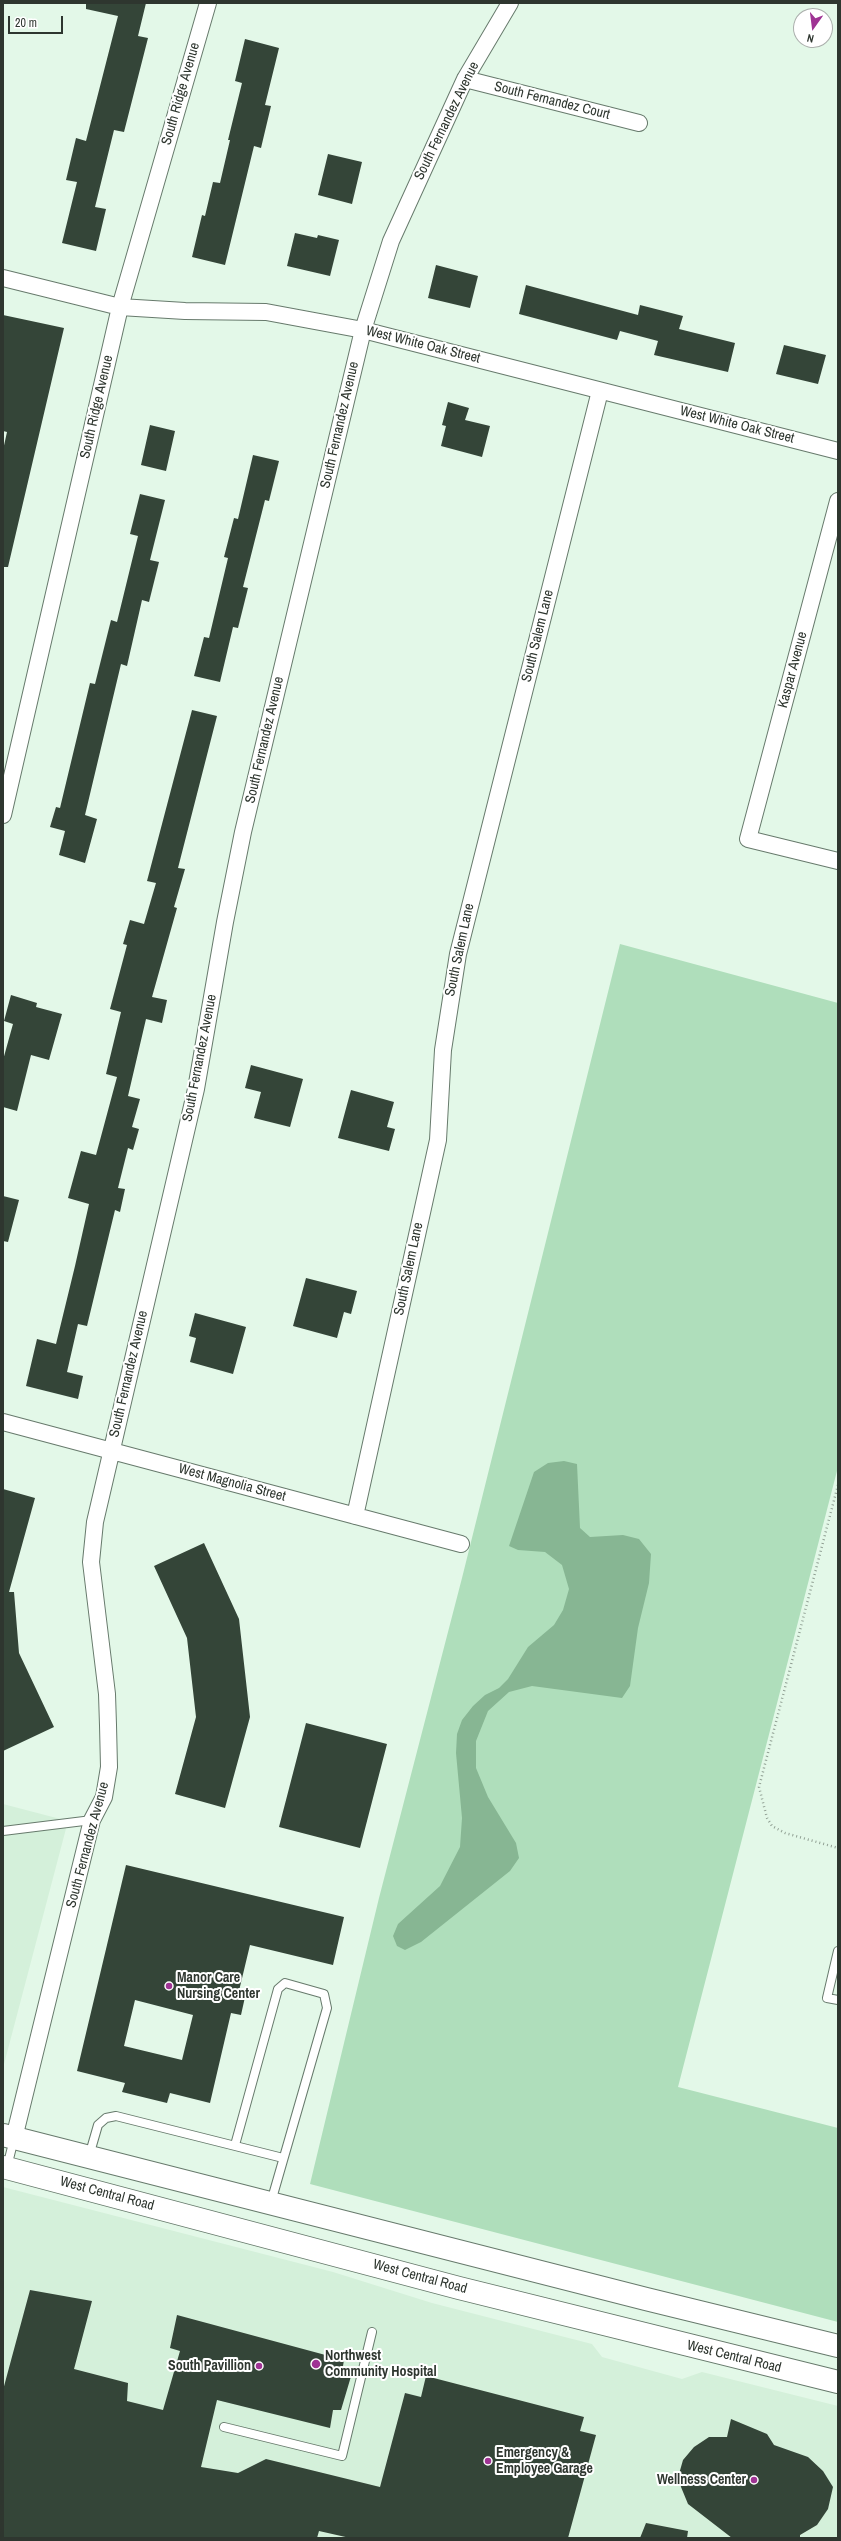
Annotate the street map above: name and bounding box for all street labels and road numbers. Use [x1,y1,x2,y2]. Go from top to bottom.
street label: South Ridge Avenue [158,41,204,147]
street label: South Fernandez Avenue [411,59,483,183]
street label: South Fernandez Court [492,78,612,124]
street label: West White Oak Street [364,323,482,367]
street label: South Ridge Avenue [77,354,117,460]
street label: South Fernandez Avenue [317,360,363,490]
street label: West White Oak Street [678,403,796,447]
street label: South Salem Lane [518,588,558,684]
street label: Kaspar Avenue [775,630,811,710]
street label: South Fernandez Avenue [242,675,288,805]
street label: South Salem Lane [442,902,478,998]
street label: South Fernandez Avenue [179,993,221,1123]
street label: South Salem Lane [391,1221,427,1317]
street label: South Fernandez Avenue [106,1309,152,1439]
street label: West Magnolia Street [177,1461,287,1505]
street label: South Fernandez Avenue [63,1780,113,1910]
street label: West Central Road [58,2173,156,2215]
street label: West Central Road [371,2256,469,2298]
street label: West Central Road [685,2337,783,2377]

